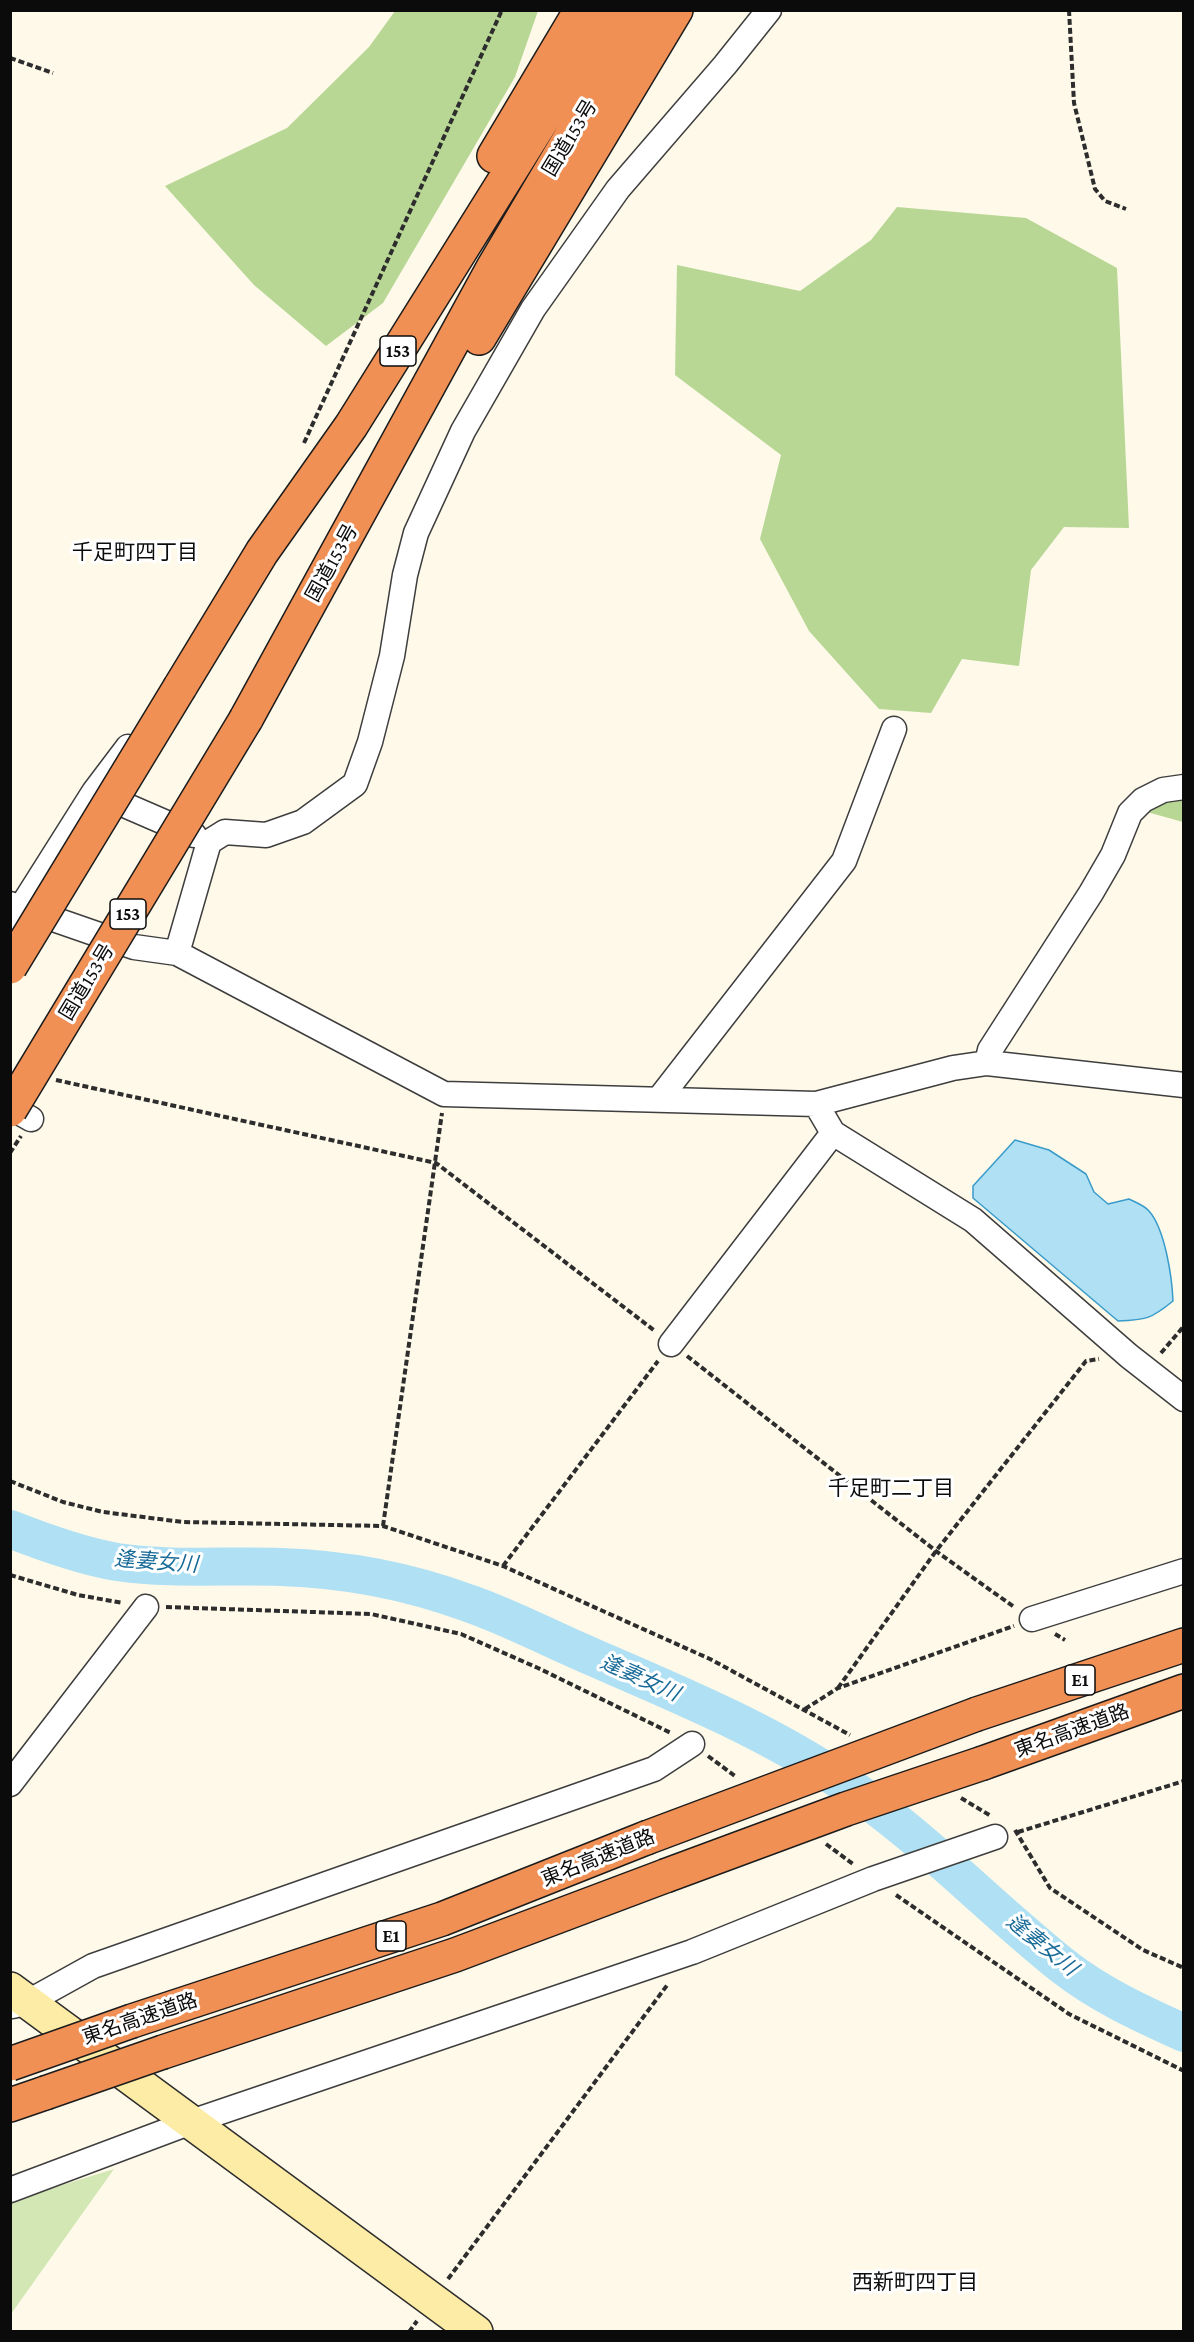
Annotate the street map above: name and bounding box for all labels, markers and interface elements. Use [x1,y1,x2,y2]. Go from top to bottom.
street label: 国道153号 [538,95,602,181]
road number: 153 [380,336,416,366]
street label: 国道153号 [301,520,363,606]
district label: 千足町四丁目 [72,540,198,566]
road number: 153 [110,899,146,929]
street label: 国道153号 [55,939,119,1025]
district label: 千足町二丁目 [828,1476,954,1502]
water label: 逢妻女川 [113,1547,199,1577]
water label: 逢妻女川 [597,1649,683,1707]
road number: E1 [1065,1665,1095,1695]
street label: 東名高速道路 [1012,1699,1132,1763]
street label: 東名高速道路 [538,1824,658,1892]
water label: 逢妻女川 [1001,1909,1083,1981]
road number: E1 [376,1921,406,1951]
street label: 東名高速道路 [79,1988,201,2050]
district label: 西新町四丁目 [852,2270,978,2296]

